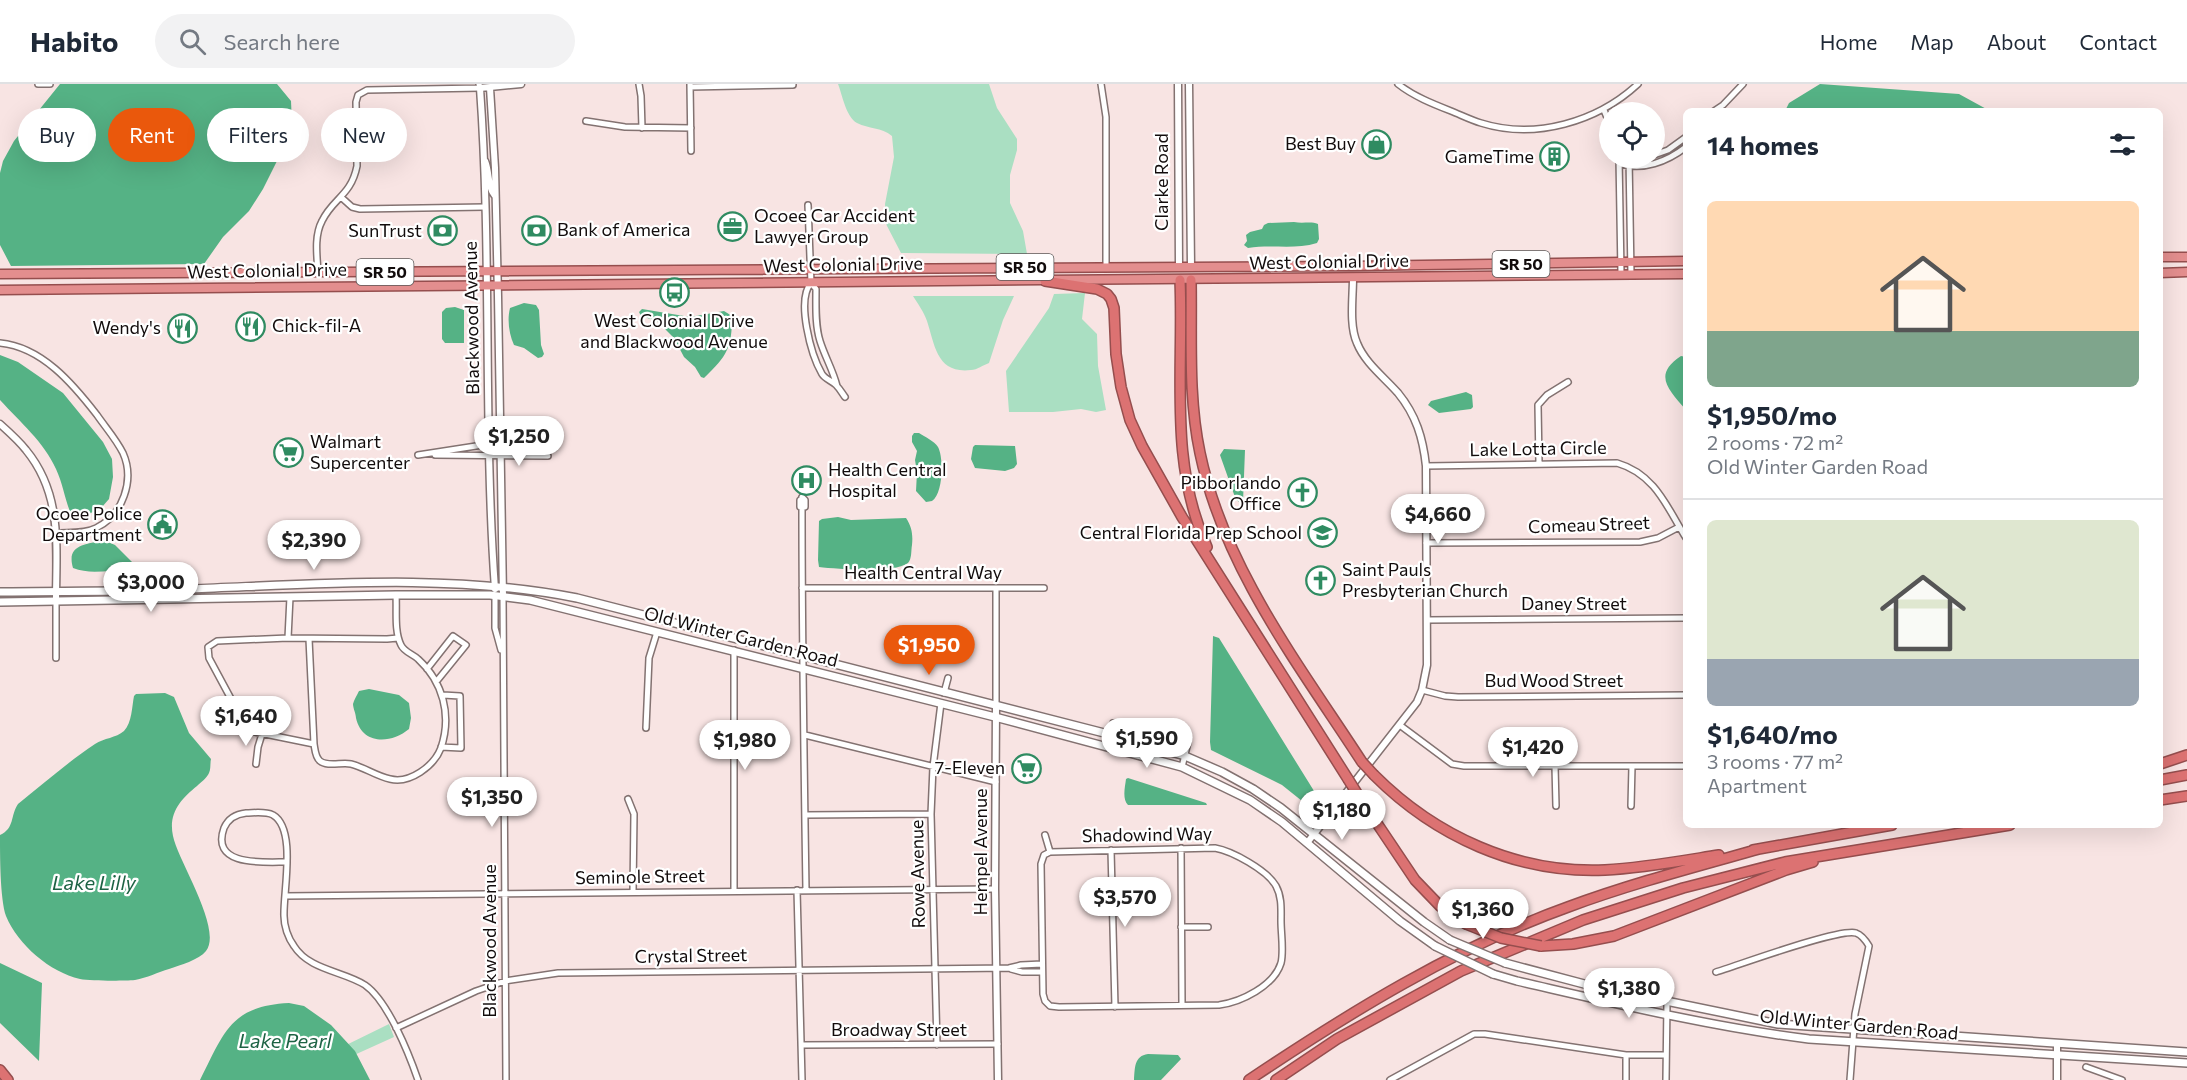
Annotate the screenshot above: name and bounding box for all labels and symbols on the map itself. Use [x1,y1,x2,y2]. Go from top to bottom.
shop icon: Best Buy [1361,128,1393,160]
place label: Best Buy [1285,132,1356,154]
street label: Clarke Road [1150,133,1172,231]
building icon: GameTime [1539,141,1571,173]
place label: GameTime [1445,145,1534,167]
place label: Ocoee Car Accident Lawyer Group [754,204,915,247]
office icon: Ocoee Car Accident Lawyer Group [717,210,749,242]
bank icon: Bank of America [520,214,552,246]
bank icon: SunTrust [427,215,459,247]
place label: Bank of America [557,218,690,240]
place label: SunTrust [348,219,422,241]
street label: Blackwood Avenue [459,241,483,395]
street label: West Colonial Drive [1249,249,1409,273]
road number: SR 50 [1492,251,1550,277]
street label: West Colonial Drive [763,252,923,276]
road number: SR 50 [996,254,1054,280]
street label: West Colonial Drive [187,258,347,282]
road number: SR 50 [356,259,414,285]
bus stop icon: West Colonial Drive and Blackwood Avenue [658,276,690,308]
place label: West Colonial Drive and Blackwood Avenue [580,309,768,352]
restaurant icon: Chick-fil-A [235,310,267,342]
restaurant icon: Wendy's [166,312,198,344]
place label: Chick-fil-A [272,314,361,336]
place label: Wendy's [93,316,161,338]
pin: $1,250 [470,416,568,467]
place label: Walmart Supercenter [310,430,410,473]
supermarket icon: Walmart Supercenter [273,436,305,468]
street label: Lake Lotta Circle [1469,436,1607,460]
place label: Health Central Hospital [828,458,947,501]
hospital icon: Health Central Hospital [791,464,823,496]
place label: Pibborlando Office [1180,471,1281,514]
church icon: Pibborlando Office [1286,477,1318,509]
pin: $4,660 [1389,494,1487,545]
place label: Ocoee Police Department [36,502,142,545]
public building icon: Ocoee Police Department [147,508,179,540]
street label: Comeau Street [1528,511,1650,537]
school or university icon: Central Florida Prep School [1307,517,1339,549]
pin: $2,390 [265,520,363,571]
place label: Central Florida Prep School [1080,521,1302,543]
place label: Saint Pauls Presbyterian Church [1342,558,1508,601]
street label: Health Central Way [844,561,1002,583]
pin: $3,000 [102,562,200,613]
church icon: Saint Pauls Presbyterian Church [1305,564,1337,596]
street label: Daney Street [1521,592,1627,614]
street label: Old Winter Garden Road [642,601,840,671]
pin: $1,950 [880,625,978,676]
street label: Bud Wood Street [1485,669,1623,691]
pin: $1,640 [197,696,295,747]
pin: $1,590 [1098,718,1196,769]
pin: $1,980 [696,720,794,771]
pin: $1,420 [1484,727,1582,778]
supermarket icon: 7-Eleven [1010,752,1042,784]
place label: 7-Eleven [935,756,1005,778]
pin: $1,350 [443,777,541,828]
street label: Hempel Avenue [969,789,991,915]
pin: $1,180 [1293,790,1391,841]
street label: Rowe Avenue [905,819,929,929]
street label: Shadowind Way [1082,822,1212,846]
street label: Blackwood Avenue [478,864,500,1018]
street label: Seminole Street [575,864,705,888]
water label: Lake Lilly [52,870,137,894]
pin: $3,570 [1076,877,1174,928]
pin: $1,360 [1434,889,1532,940]
street label: Crystal Street [635,943,747,967]
pin: $1,380 [1580,968,1678,1019]
street label: Old Winter Garden Road [1759,1004,1959,1044]
street label: Broadway Street [831,1018,967,1040]
water label: Lake Pearl [239,1028,332,1052]

